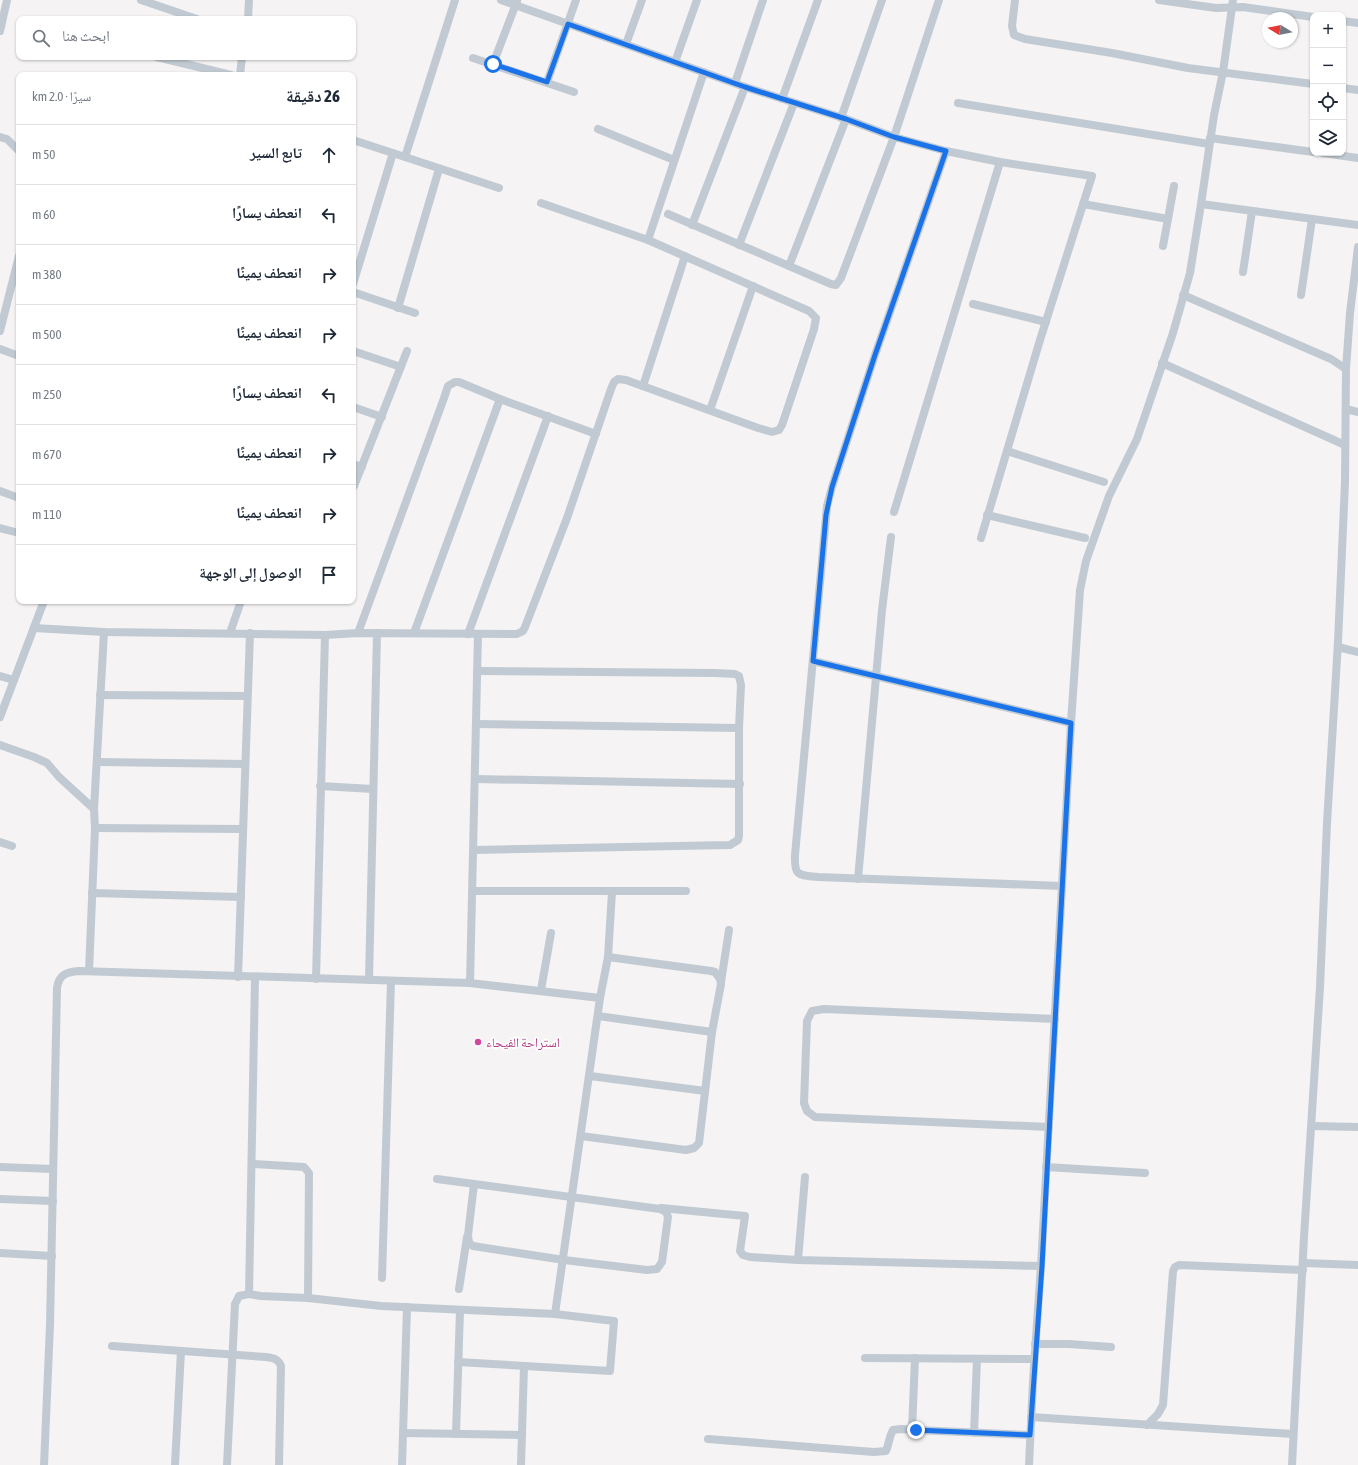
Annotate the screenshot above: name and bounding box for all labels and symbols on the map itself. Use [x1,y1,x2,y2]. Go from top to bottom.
north arrow [1262,12,1298,48]
route start [484,55,502,73]
place label: استراحة الفيحاء [486,1035,560,1051]
marker: استراحة الفيحاء [473,1037,483,1047]
route end [907,1421,925,1439]

